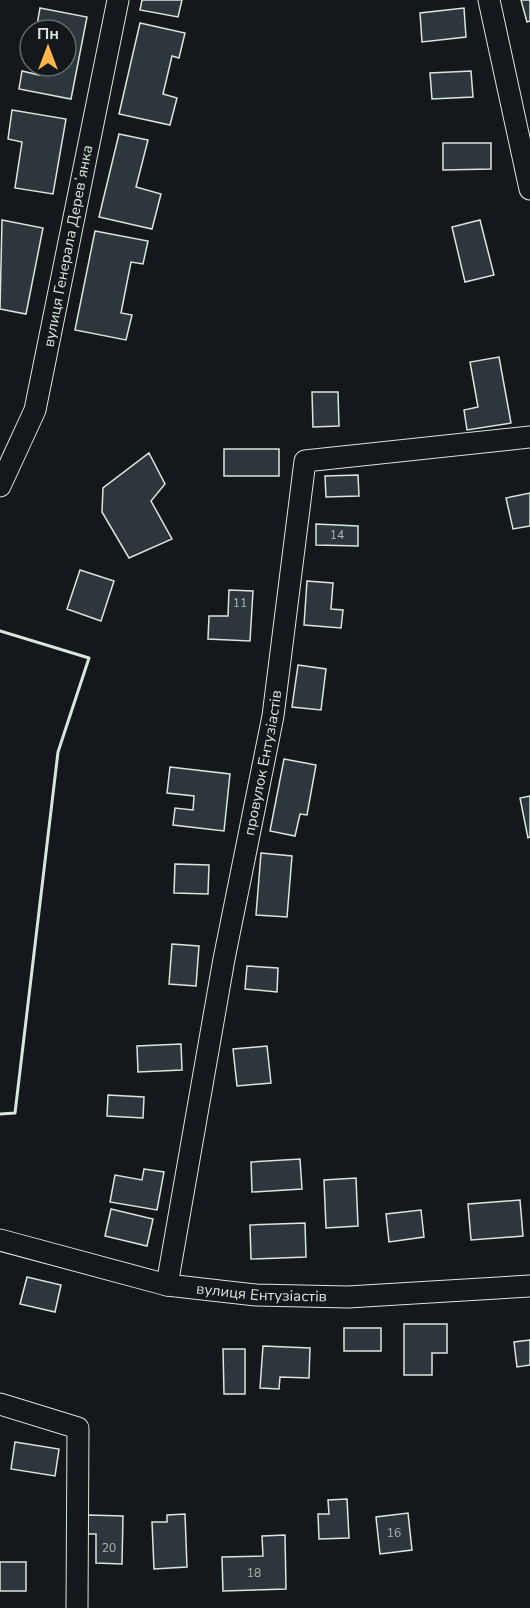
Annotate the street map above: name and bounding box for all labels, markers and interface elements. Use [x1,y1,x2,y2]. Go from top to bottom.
north arrow [18,18,78,78]
text: Пн [37,23,59,45]
street label: вулиця Генерала Деревʼянка [39,143,97,349]
house number: 14 [330,527,344,543]
house number: 11 [233,595,247,611]
street label: провулок Ентузіастів [239,689,286,837]
street label: вулиця Ентузіастів [195,1278,327,1307]
house number: 16 [387,1525,401,1541]
house number: 20 [102,1540,116,1556]
house number: 18 [247,1565,261,1581]

